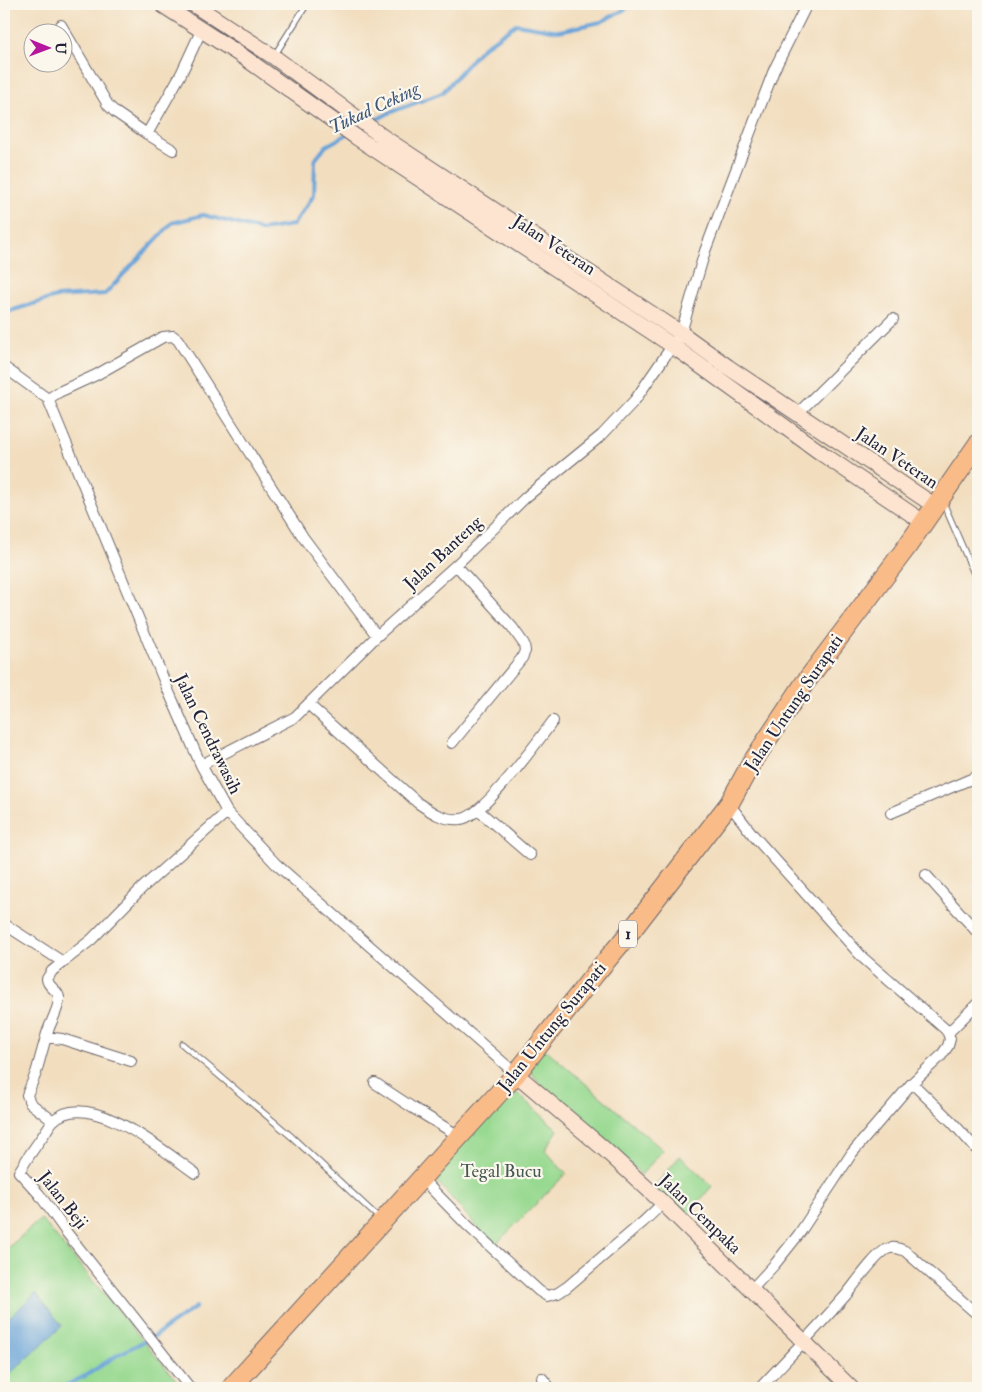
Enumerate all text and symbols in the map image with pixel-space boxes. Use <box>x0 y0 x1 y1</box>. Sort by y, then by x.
north arrow <box>22 22 72 72</box>
text: U <box>52 42 69 54</box>
water label: Tukad Ceking <box>325 76 424 139</box>
street label: Jalan Veteran <box>507 209 600 280</box>
street label: Jalan Veteran <box>850 421 943 494</box>
street label: Jalan Banteng <box>398 510 488 596</box>
street label: Jalan Untung Surapati <box>739 630 849 777</box>
street label: Jalan Cendrawasih <box>169 669 247 798</box>
road number: 1 <box>619 921 637 948</box>
street label: Jalan Untung Surapati <box>492 957 612 1097</box>
park label: Tegal Bucu <box>461 1160 541 1183</box>
street label: Jalan Beji <box>32 1165 93 1234</box>
street label: Jalan Cempaka <box>653 1168 747 1260</box>

